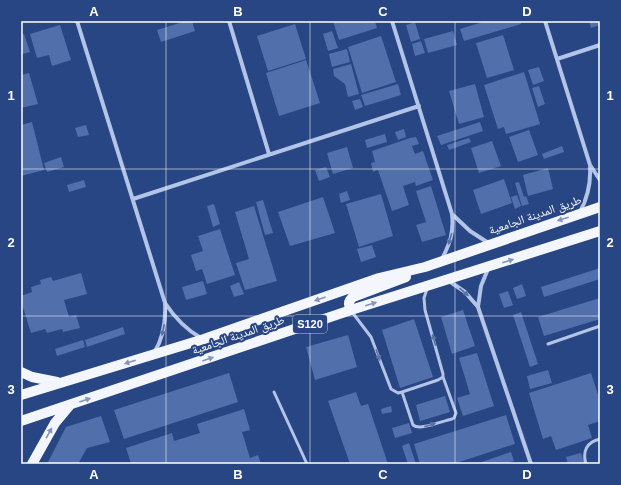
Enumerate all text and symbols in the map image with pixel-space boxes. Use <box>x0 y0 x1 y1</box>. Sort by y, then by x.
text: A <box>89 4 99 19</box>
text: B <box>233 4 243 19</box>
text: C <box>378 4 388 19</box>
text: D <box>522 4 532 19</box>
text: 1 <box>7 88 15 103</box>
text: 1 <box>606 88 614 103</box>
street label: طريق المدينة الجامعية <box>487 193 583 238</box>
one-way arrow <box>557 216 569 222</box>
one-way arrow <box>447 233 453 245</box>
text: 2 <box>7 235 15 250</box>
text: 2 <box>606 235 614 250</box>
one-way arrow <box>503 258 515 264</box>
one-way arrow <box>459 287 470 296</box>
one-way arrow <box>313 296 325 302</box>
one-way arrow <box>365 301 377 307</box>
street label: طريق المدينة الجامعية <box>190 313 286 358</box>
road number: S120 <box>293 315 327 333</box>
one-way arrow <box>160 324 166 336</box>
one-way arrow <box>430 334 436 346</box>
one-way arrow <box>376 350 382 362</box>
one-way arrow <box>202 355 214 361</box>
one-way arrow <box>124 359 136 365</box>
text: 3 <box>7 382 15 397</box>
text: 3 <box>606 382 614 397</box>
one-way arrow <box>79 397 91 403</box>
one-way arrow <box>424 422 436 428</box>
one-way arrow <box>45 427 52 439</box>
text: A <box>89 467 99 482</box>
text: B <box>233 467 243 482</box>
text: C <box>378 467 388 482</box>
text: D <box>522 467 532 482</box>

